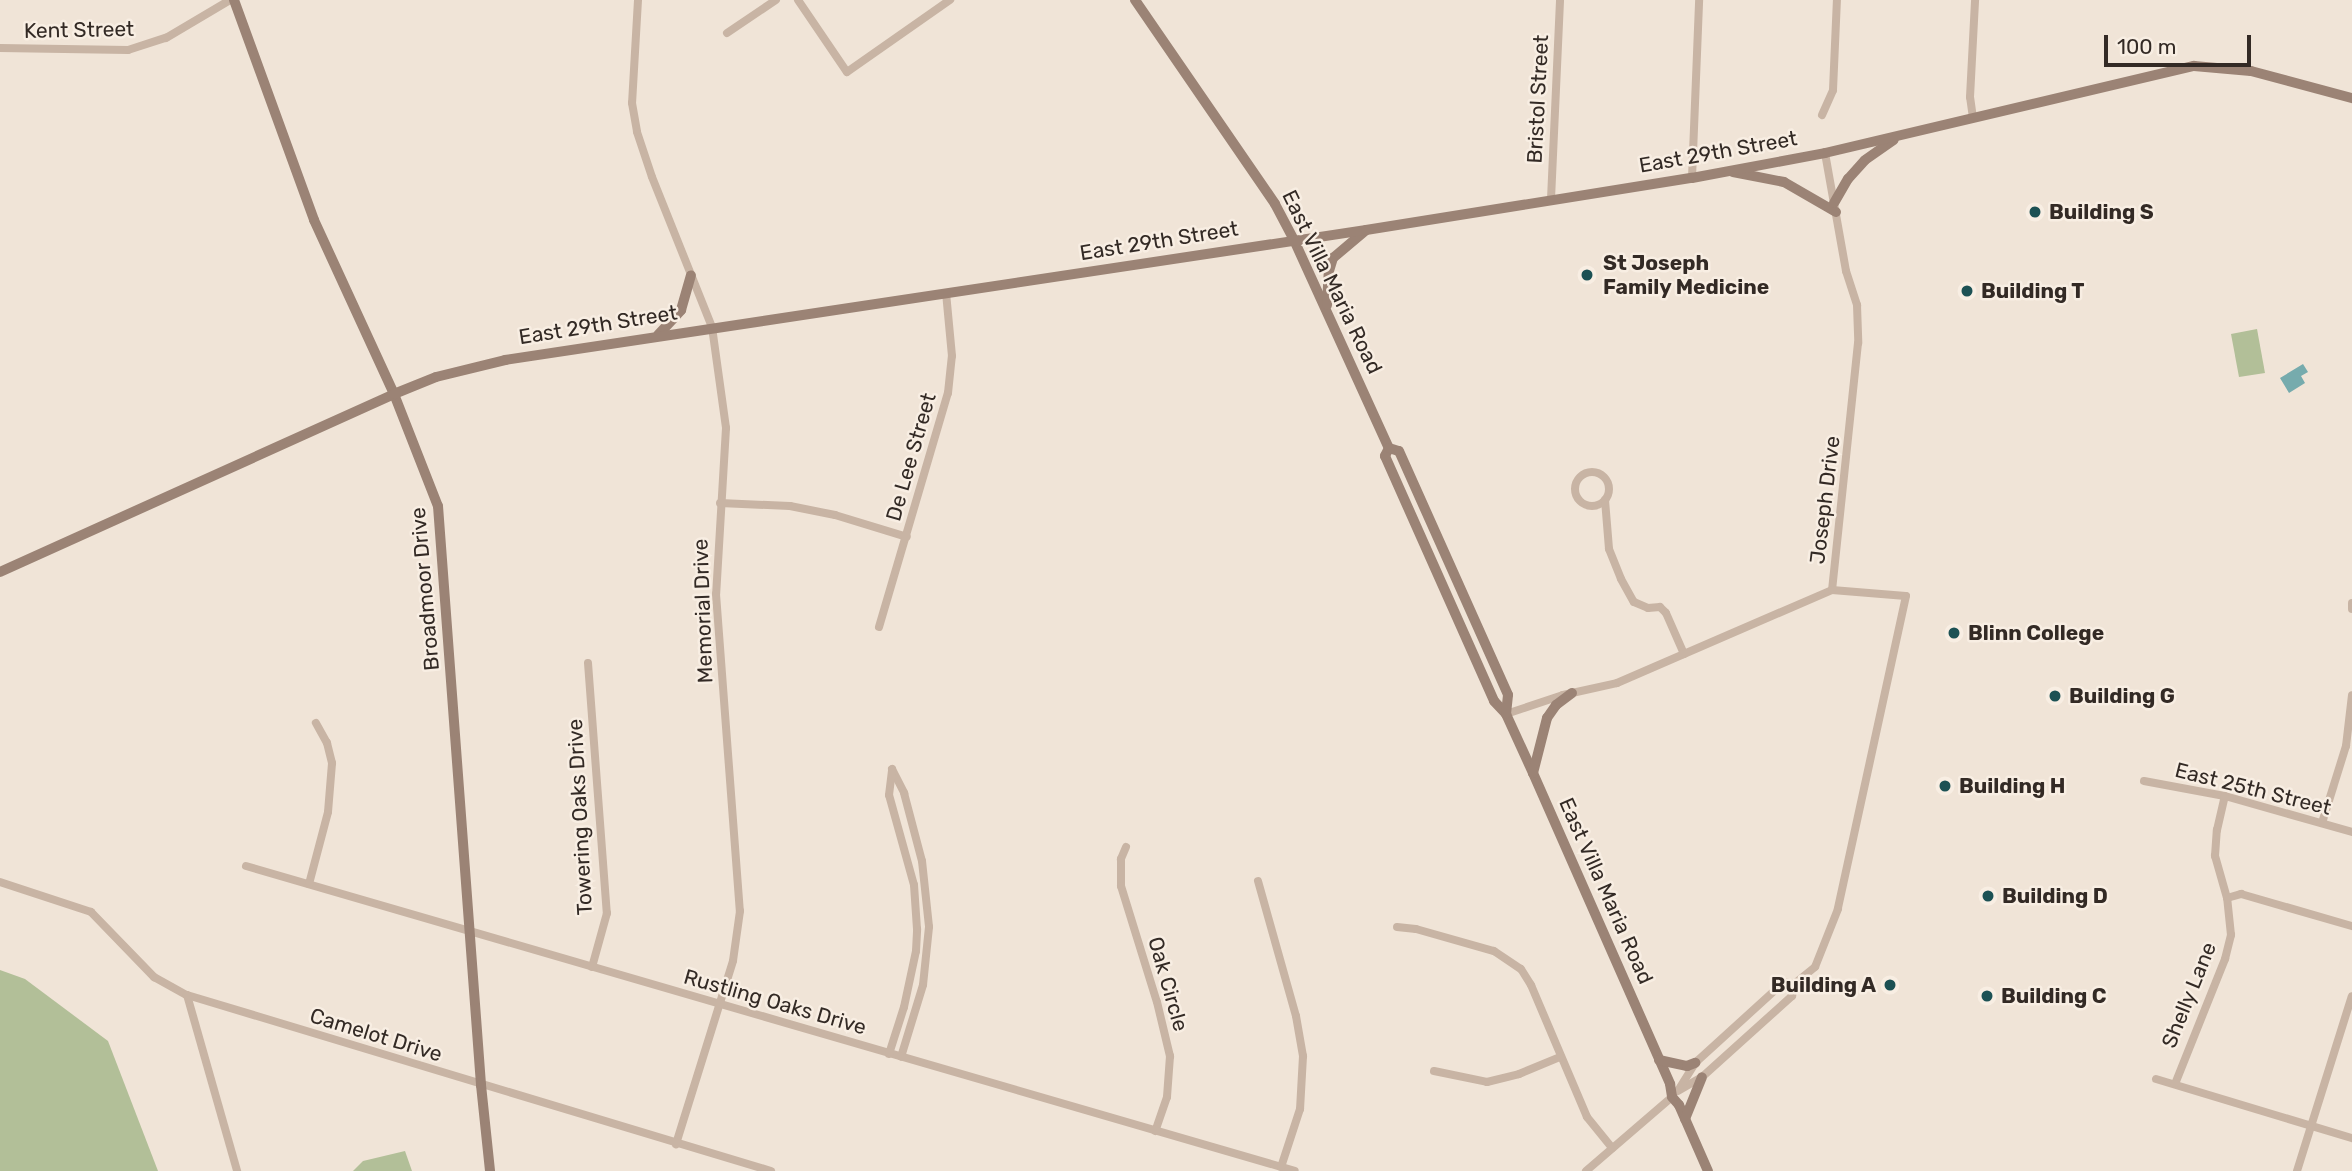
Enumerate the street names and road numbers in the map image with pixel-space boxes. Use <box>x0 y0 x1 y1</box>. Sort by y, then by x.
street label: Kent Street <box>24 16 134 44</box>
street label: Bristol Street <box>1522 34 1554 164</box>
street label: East 29th Street <box>1637 126 1799 178</box>
street label: East Villa Maria Road <box>1276 186 1388 378</box>
street label: East 29th Street <box>1078 216 1240 266</box>
street label: East 29th Street <box>517 300 679 350</box>
street label: De Lee Street <box>881 390 941 524</box>
street label: Joseph Drive <box>1805 435 1845 565</box>
street label: Broadmoor Drive <box>405 506 445 672</box>
street label: Memorial Drive <box>688 538 718 684</box>
street label: Towering Oaks Drive <box>562 718 598 916</box>
street label: East 25th Street <box>2172 757 2334 821</box>
street label: East Villa Maria Road <box>1553 794 1659 988</box>
street label: Oak Circle <box>1143 934 1193 1034</box>
street label: Shelly Lane <box>2156 938 2222 1052</box>
street label: Rustling Oaks Drive <box>681 964 869 1040</box>
street label: Camelot Drive <box>307 1003 445 1067</box>

